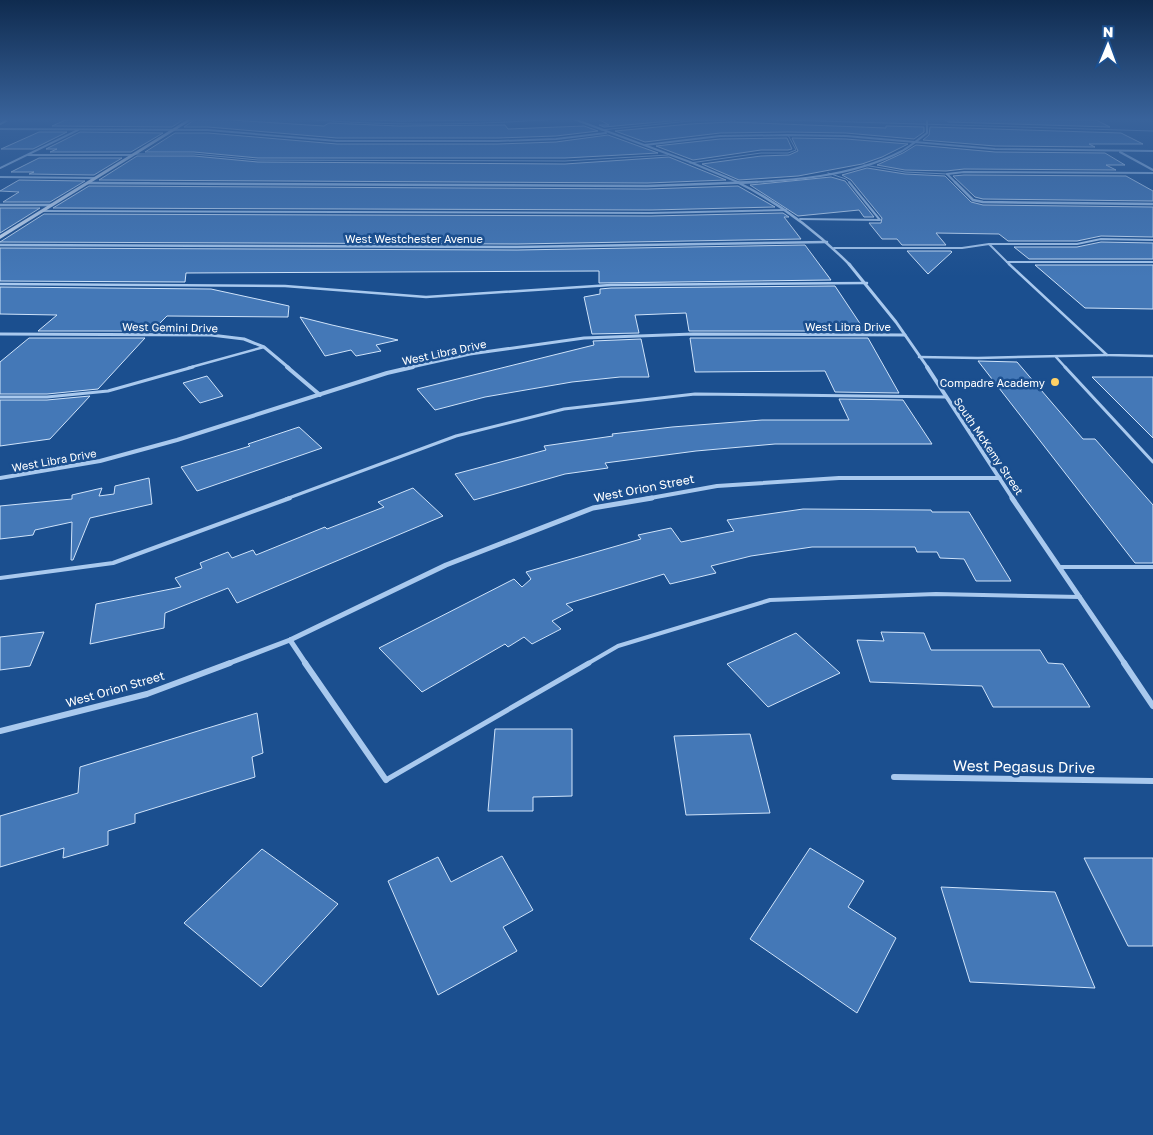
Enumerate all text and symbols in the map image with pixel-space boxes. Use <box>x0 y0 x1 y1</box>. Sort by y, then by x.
north arrow <box>1083 20 1133 70</box>
text: N <box>1103 23 1114 40</box>
street label: West Westchester Avenue <box>345 232 483 245</box>
street label: West Gemini Drive <box>122 320 218 334</box>
street label: West Libra Drive <box>805 320 891 333</box>
street label: West Libra Drive <box>401 337 487 367</box>
place label: Compadre Academy <box>940 376 1045 389</box>
marker: Compadre Academy <box>1049 376 1061 388</box>
street label: South McKemy Street <box>952 395 1026 497</box>
street label: West Libra Drive <box>11 446 97 474</box>
street label: West Orion Street <box>592 471 696 505</box>
street label: West Orion Street <box>64 668 166 710</box>
street label: West Pegasus Drive <box>953 756 1096 776</box>

